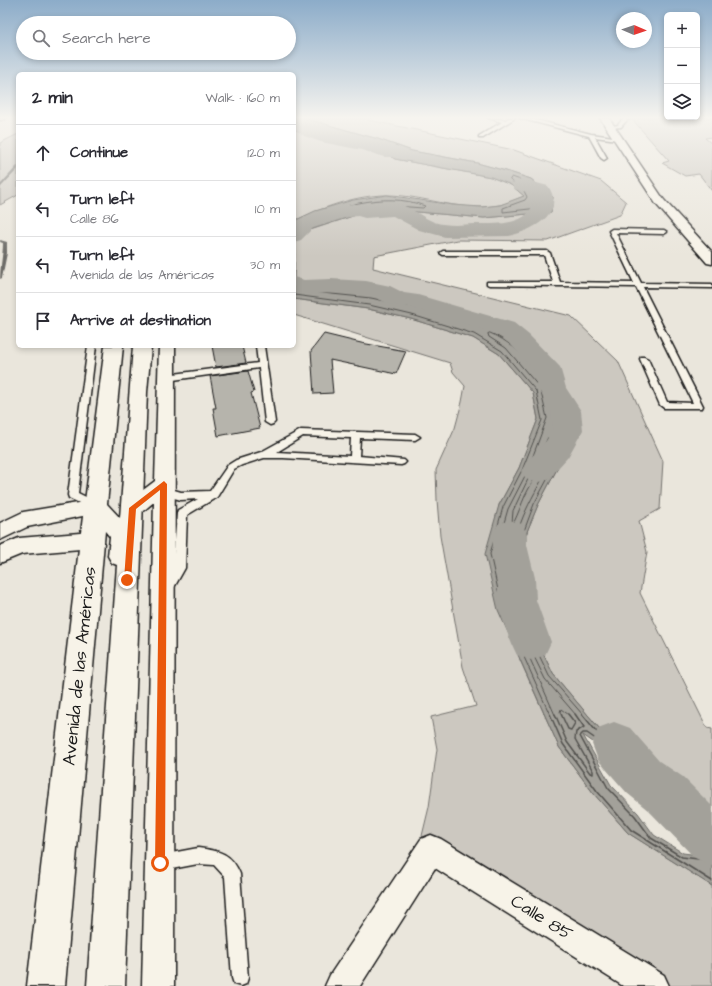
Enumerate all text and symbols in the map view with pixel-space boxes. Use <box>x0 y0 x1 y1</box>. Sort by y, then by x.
north arrow <box>616 12 652 48</box>
map controls <box>664 12 700 120</box>
button: + <box>664 12 700 48</box>
search box <box>16 16 296 60</box>
icon: search <box>30 27 52 49</box>
text: Search here <box>62 28 151 49</box>
button: − <box>664 48 700 84</box>
button: layers <box>664 84 700 120</box>
text: 2 min <box>32 86 73 110</box>
text: Walk · 160 m <box>206 89 280 107</box>
icon: ahead <box>32 142 54 164</box>
text: Continue <box>70 142 128 163</box>
text: 120 m <box>247 144 280 162</box>
text: Turn left <box>70 189 134 210</box>
icon: left <box>32 198 54 220</box>
text: 10 m <box>255 200 280 218</box>
text: Calle 86 <box>70 210 119 228</box>
text: Turn left <box>70 245 134 266</box>
icon: left <box>32 254 54 276</box>
text: 30 m <box>250 256 280 274</box>
text: Avenida de las Américas <box>70 266 214 284</box>
icon: arrive <box>32 310 54 332</box>
text: Arrive at destination <box>70 310 211 331</box>
street label: Avenida de las Américas <box>57 565 102 767</box>
route end <box>118 571 136 589</box>
route start <box>151 854 169 872</box>
street label: Calle 85 <box>506 889 578 946</box>

